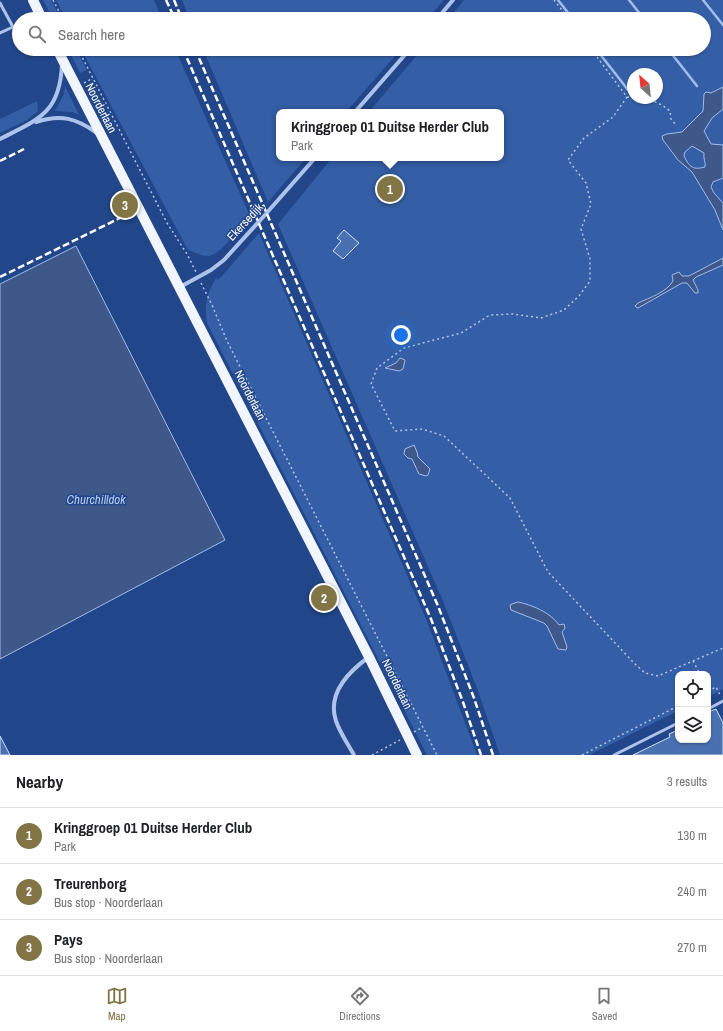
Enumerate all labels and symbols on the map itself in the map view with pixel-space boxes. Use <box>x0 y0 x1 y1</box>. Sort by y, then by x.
north arrow <box>627 68 663 104</box>
street label: Noorderlaan <box>82 80 120 136</box>
pin: 1 <box>377 174 403 204</box>
pin: 3 <box>112 190 138 220</box>
street label: Ekersedijk <box>223 200 267 244</box>
your location <box>391 325 411 345</box>
street label: Noorderlaan <box>231 367 269 423</box>
water label: Churchilldok <box>66 491 126 508</box>
pin: 2 <box>311 583 337 613</box>
street label: Noorderlaan <box>378 656 416 712</box>

